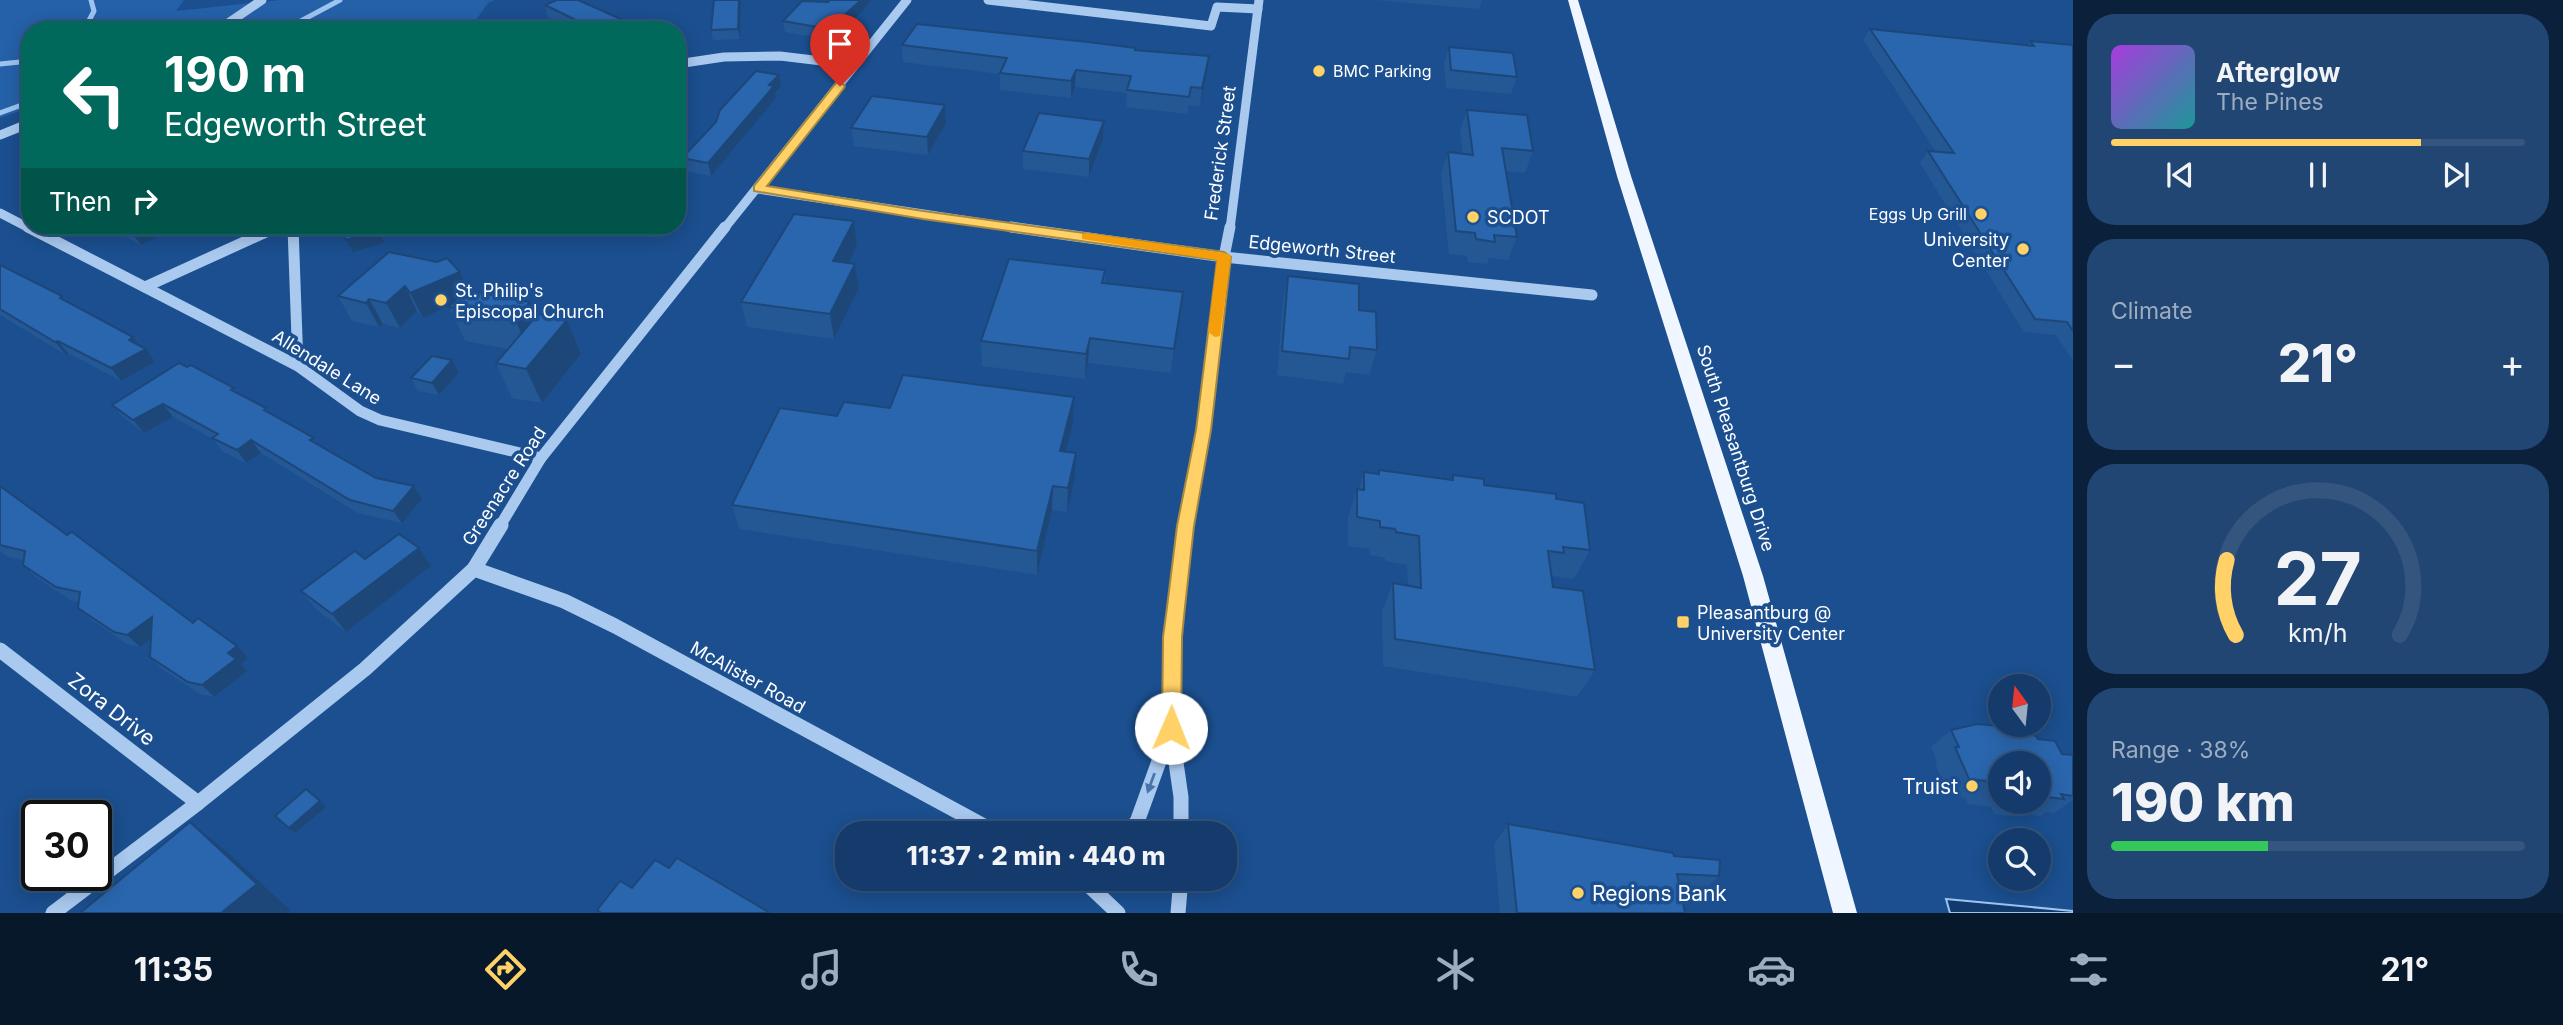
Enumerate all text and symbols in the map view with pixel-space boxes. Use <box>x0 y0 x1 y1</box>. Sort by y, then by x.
pin <box>810 14 870 86</box>
icon: arrive <box>821 25 859 63</box>
text: 190 m <box>164 45 306 104</box>
icon: left <box>49 49 140 140</box>
text: Afterglow <box>2216 57 2340 88</box>
place label: BMC Parking <box>1333 61 1432 81</box>
marker: BMC Parking <box>1311 63 1327 79</box>
street label: Frederick Street <box>1200 84 1240 222</box>
text: The Pines <box>2216 88 2324 116</box>
text: Edgeworth Street <box>164 105 427 144</box>
icon: previous <box>2161 156 2199 194</box>
icon: pause <box>2299 156 2337 194</box>
icon: next <box>2437 156 2475 194</box>
icon: right <box>126 182 164 220</box>
text: Then <box>49 186 112 217</box>
place label: Eggs Up Grill <box>1869 204 1967 224</box>
marker: Eggs Up Grill <box>1973 206 1989 222</box>
place label: SCDOT <box>1487 207 1550 228</box>
marker: SCDOT <box>1465 209 1481 225</box>
place label: University Center <box>1923 229 2009 271</box>
street label: Edgeworth Street <box>1247 231 1397 267</box>
marker: University Center <box>2015 241 2031 257</box>
place label: St. Philip's Episcopal Church <box>455 280 604 322</box>
marker: St. Philip's Episcopal Church <box>433 292 449 308</box>
text: Climate <box>2111 297 2193 325</box>
street label: Allendale Lane <box>269 325 385 409</box>
text: 21° <box>2278 332 2358 395</box>
text: − <box>2111 340 2136 386</box>
text: + <box>2500 340 2525 386</box>
street label: South Pleasantburg Drive <box>1693 342 1779 554</box>
street label: Greenacre Road <box>458 423 550 549</box>
text: 27 <box>2274 534 2362 623</box>
place label: Pleasantburg @ University Center <box>1697 602 1845 644</box>
marker: Pleasantburg @ University Center <box>1675 614 1691 630</box>
text: km/h <box>2288 618 2348 648</box>
street label: McAlister Road <box>687 637 809 717</box>
street label: Zora Drive <box>64 667 160 751</box>
north arrow <box>1988 674 2051 737</box>
map controls <box>1988 674 2051 891</box>
position arrow <box>1134 691 1208 765</box>
text: Range · 38% <box>2111 736 2250 764</box>
button: sound <box>1988 751 2051 814</box>
text: 190 km <box>2111 771 2295 834</box>
one-way arrow <box>1146 772 1157 793</box>
place label: Truist <box>1902 774 1958 799</box>
marker: Truist <box>1964 778 1980 794</box>
speed limit sign: 30 <box>21 800 112 891</box>
button: search <box>1988 828 2051 891</box>
text: 11:37 · 2 min · 440 m <box>906 840 1166 871</box>
place label: Regions Bank <box>1592 881 1727 906</box>
marker: Regions Bank <box>1570 885 1586 901</box>
icon: directions <box>481 945 530 994</box>
icon: music <box>797 945 846 994</box>
icon: phone <box>1114 945 1163 994</box>
icon: climate <box>1431 945 1480 994</box>
icon: car <box>1747 945 1796 994</box>
icon: filters <box>2064 945 2113 994</box>
text: 11:35 <box>134 950 213 989</box>
text: 21° <box>2380 950 2429 989</box>

